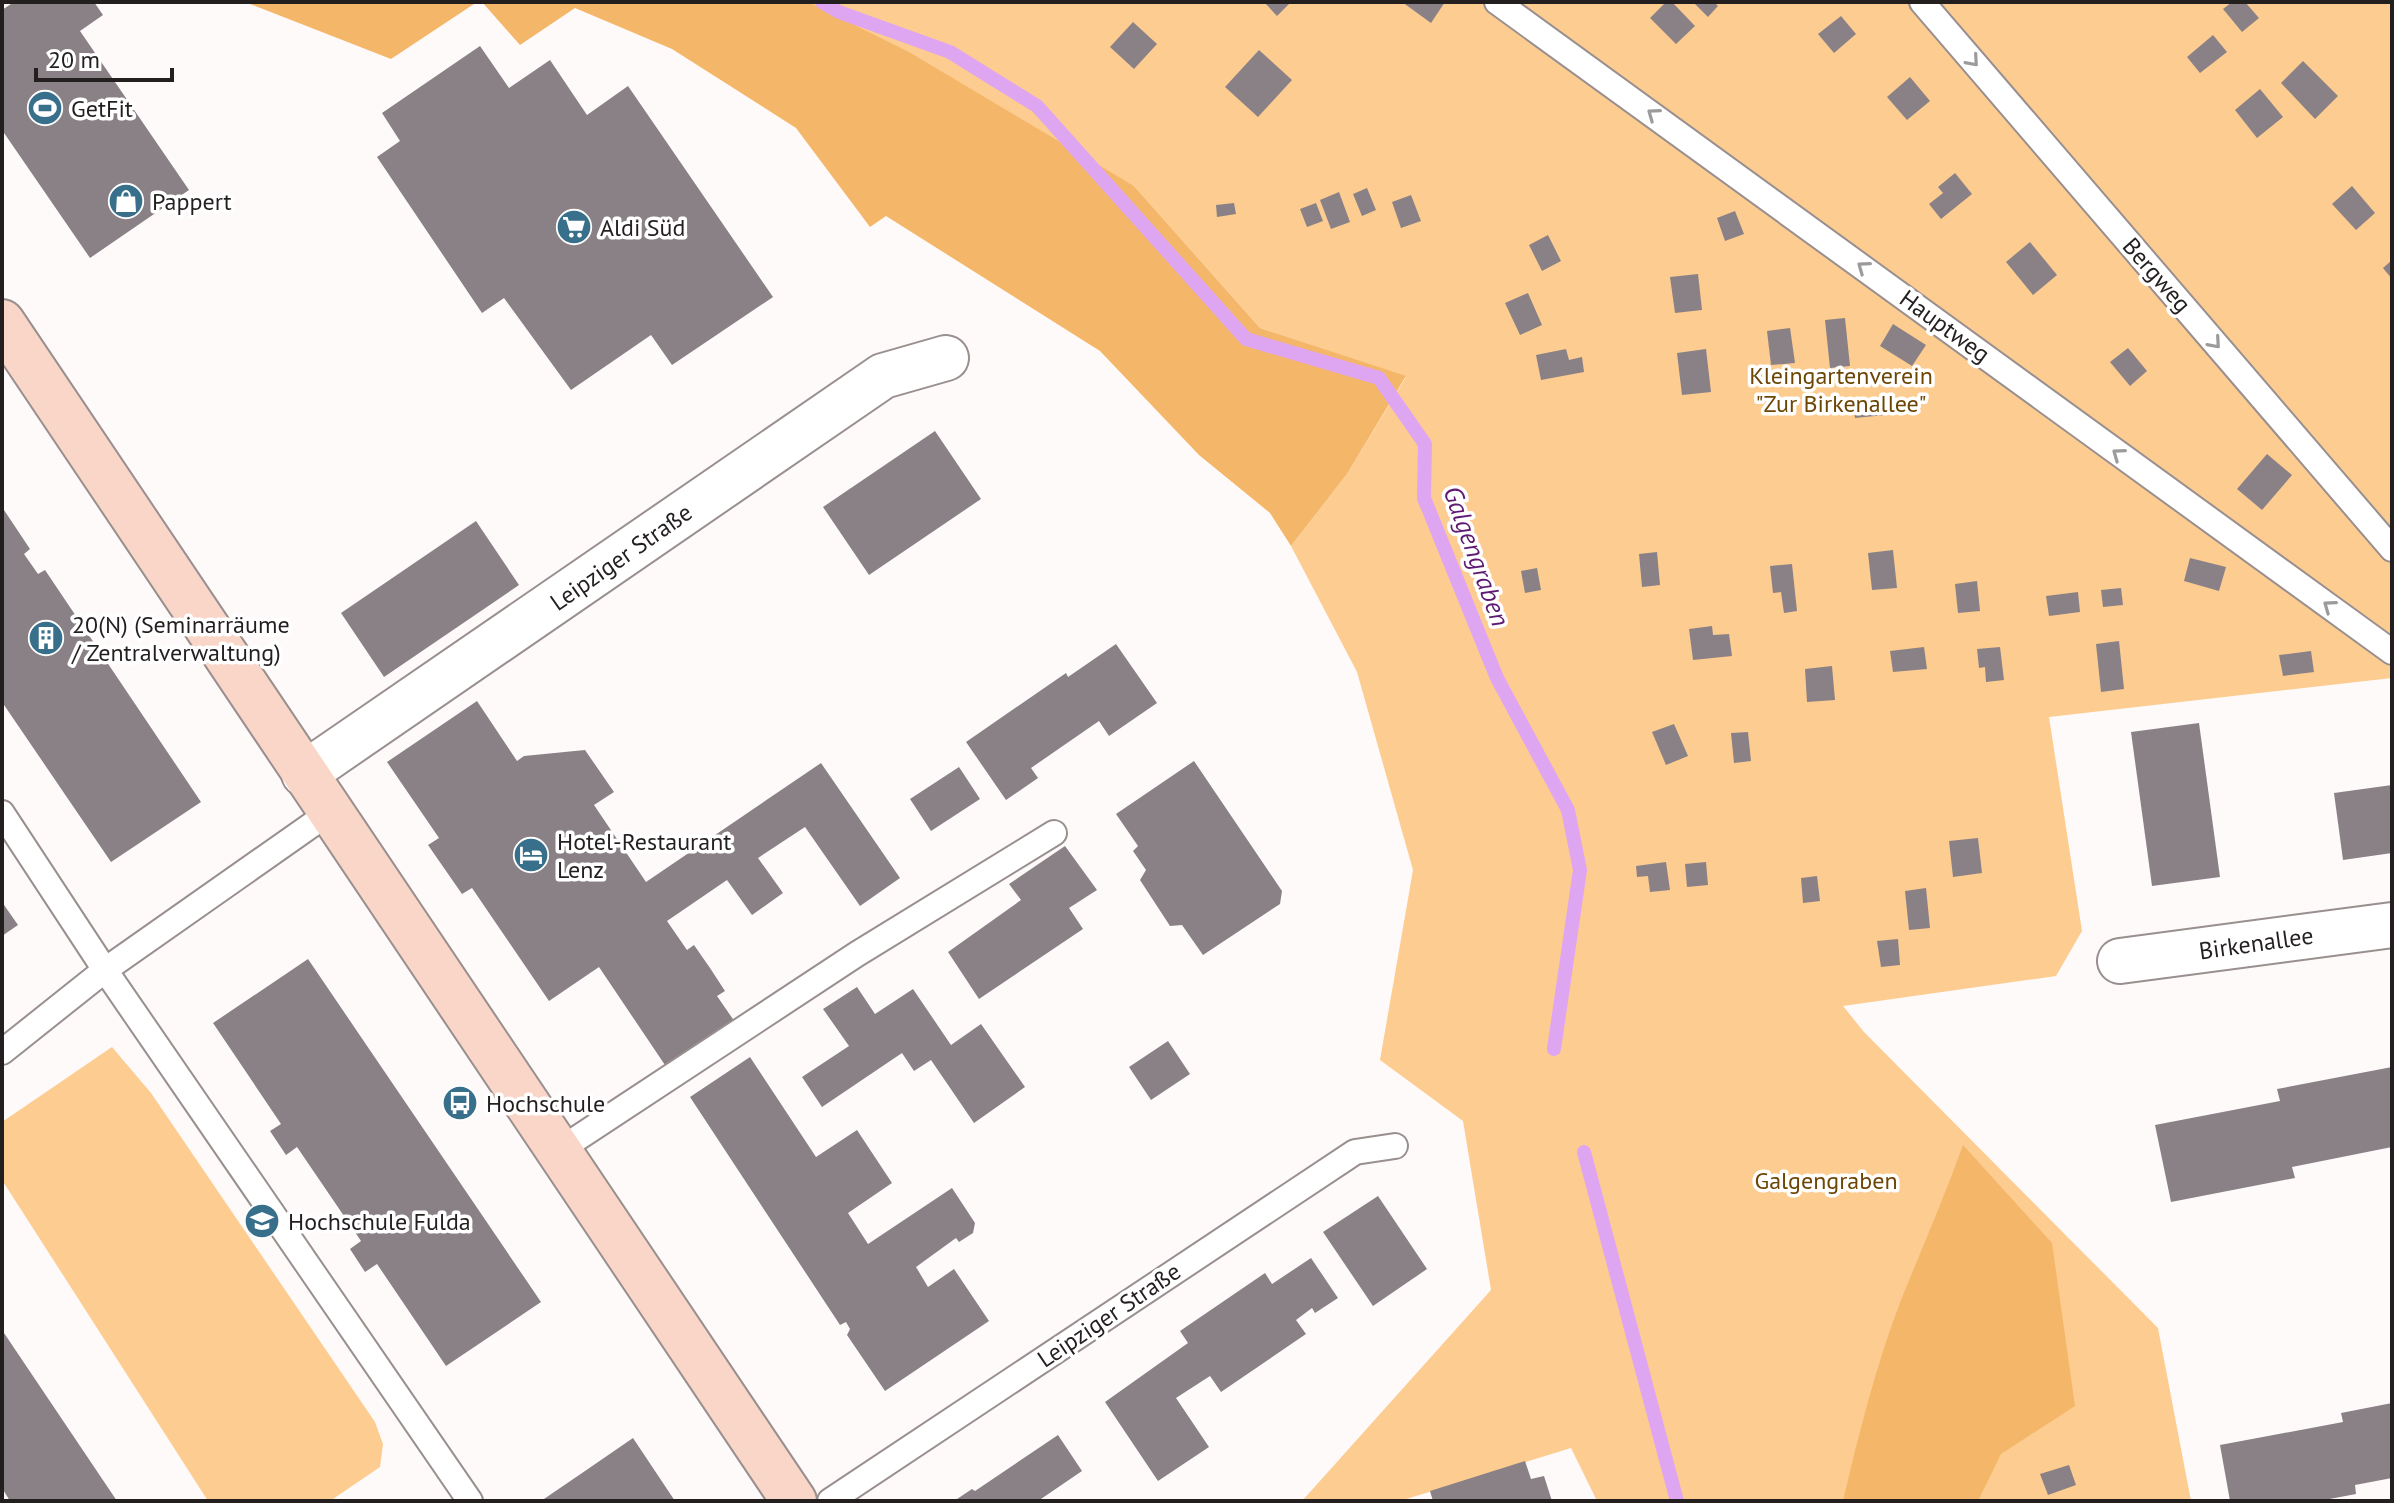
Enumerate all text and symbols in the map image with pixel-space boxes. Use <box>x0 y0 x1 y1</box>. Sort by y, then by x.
scale bar <box>36 32 172 82</box>
text: 20 m <box>48 44 100 75</box>
one-way arrow <box>1963 52 1978 67</box>
sports icon: GetFit <box>26 89 64 127</box>
place label: GetFit <box>71 93 133 124</box>
one-way arrow <box>1648 109 1662 123</box>
shop icon: Pappert <box>107 182 145 220</box>
place label: Pappert <box>152 186 232 217</box>
supermarket icon: Aldi Süd <box>555 208 593 246</box>
place label: Aldi Süd <box>600 212 685 243</box>
street label: Bergweg <box>2116 231 2198 319</box>
one-way arrow <box>1858 262 1872 277</box>
street label: Hauptweg <box>1894 283 1996 369</box>
one-way arrow <box>2205 334 2220 349</box>
park label: Kleingartenverein "Zur Birkenallee" <box>1749 360 1933 419</box>
one-way arrow <box>2113 449 2127 464</box>
water label: Galgengraben <box>1436 481 1518 631</box>
street label: Leipziger Straße <box>544 497 698 617</box>
one-way arrow <box>2323 601 2337 616</box>
place label: 20(N) (Seminarräume / Zentralverwaltung) <box>71 609 290 668</box>
building icon: 20(N) (Seminarräume / Zentralverwaltung) <box>27 619 65 657</box>
place label: Hotel-Restaurant Lenz <box>557 826 731 885</box>
hotel icon: Hotel-Restaurant Lenz <box>512 836 550 874</box>
street label: Birkenallee <box>2197 920 2315 966</box>
bus stop icon: Hochschule <box>441 1084 479 1122</box>
place label: Hochschule <box>486 1088 605 1119</box>
park label: Galgengraben <box>1754 1165 1898 1196</box>
school or university icon: Hochschule Fulda <box>243 1202 281 1240</box>
place label: Hochschule Fulda <box>288 1206 471 1237</box>
street label: Leipziger Straße <box>1031 1256 1187 1374</box>

